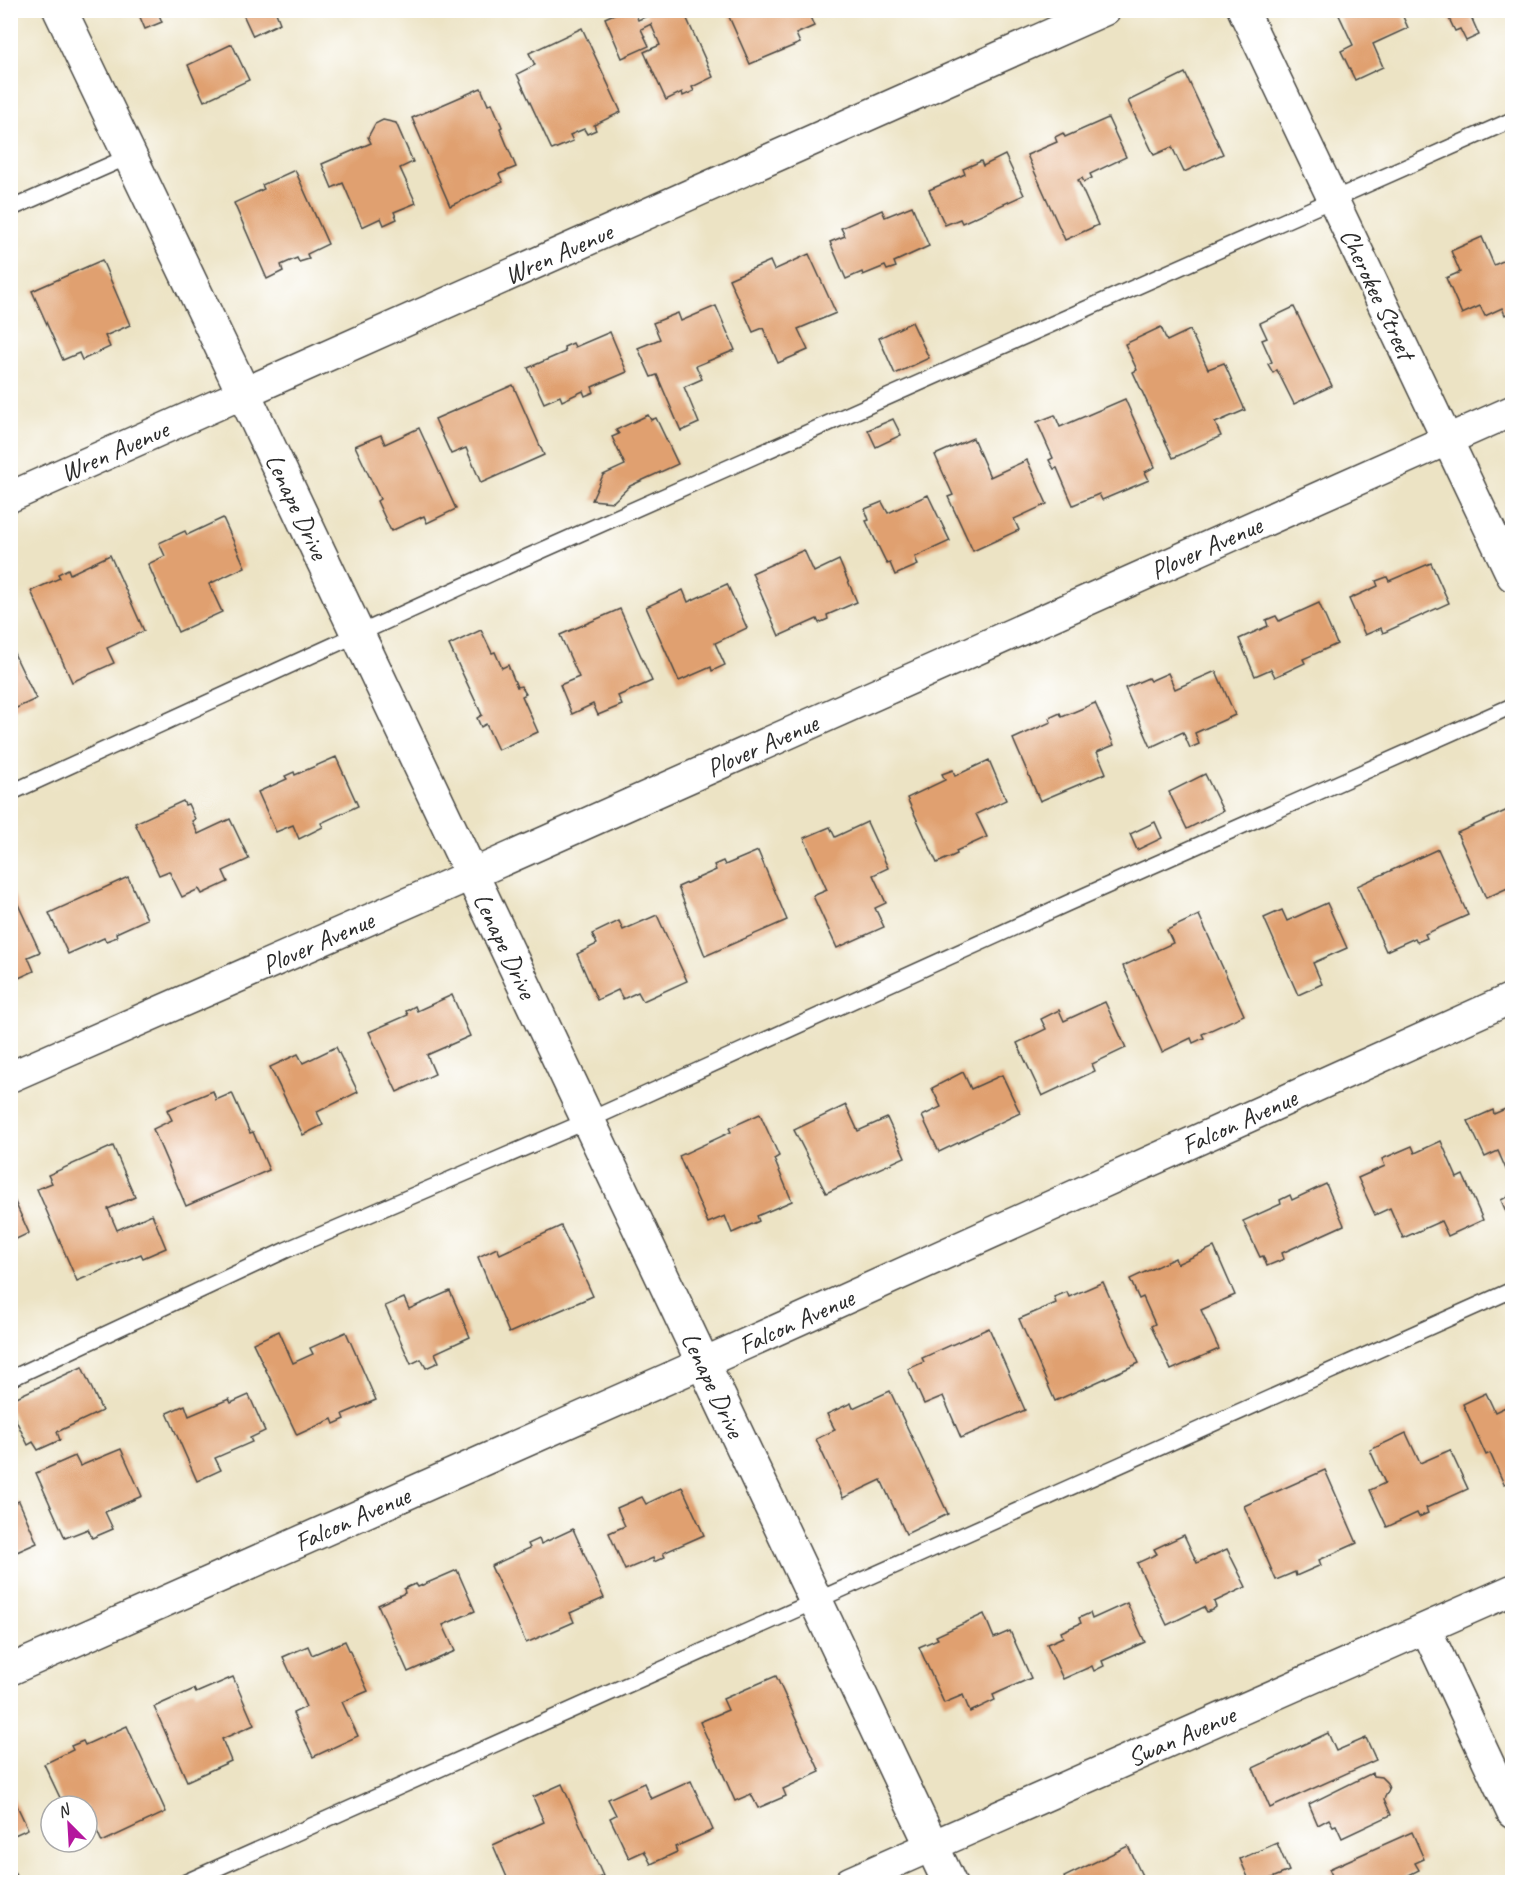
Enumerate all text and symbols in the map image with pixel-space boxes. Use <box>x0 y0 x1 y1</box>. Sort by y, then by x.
street label: Wren Avenue <box>499 214 620 292</box>
street label: Cherokee Street <box>1333 223 1424 367</box>
street label: Wren Avenue <box>55 411 175 489</box>
street label: Lenape Drive <box>258 448 337 566</box>
street label: Plover Avenue <box>1145 508 1268 587</box>
street label: Plover Avenue <box>701 705 824 784</box>
street label: Lenape Drive <box>466 887 545 1005</box>
street label: Plover Avenue <box>257 903 380 981</box>
street label: Falcon Avenue <box>1176 1080 1303 1162</box>
street label: Falcon Avenue <box>733 1280 860 1361</box>
street label: Lenape Drive <box>674 1327 753 1444</box>
street label: Falcon Avenue <box>289 1478 416 1558</box>
street label: Swan Avenue <box>1122 1697 1243 1774</box>
north arrow <box>39 1794 99 1854</box>
text: N <box>55 1799 75 1822</box>

